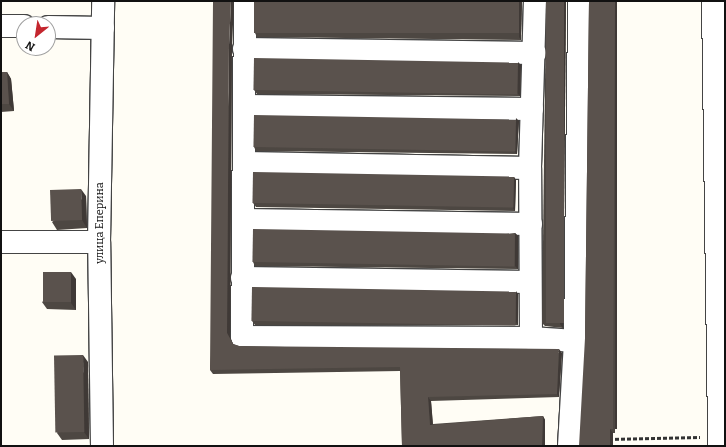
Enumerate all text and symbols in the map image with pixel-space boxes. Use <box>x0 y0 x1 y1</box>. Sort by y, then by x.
north arrow <box>16 16 56 56</box>
text: N <box>23 38 37 54</box>
street label: улица Еперина <box>93 182 107 264</box>

